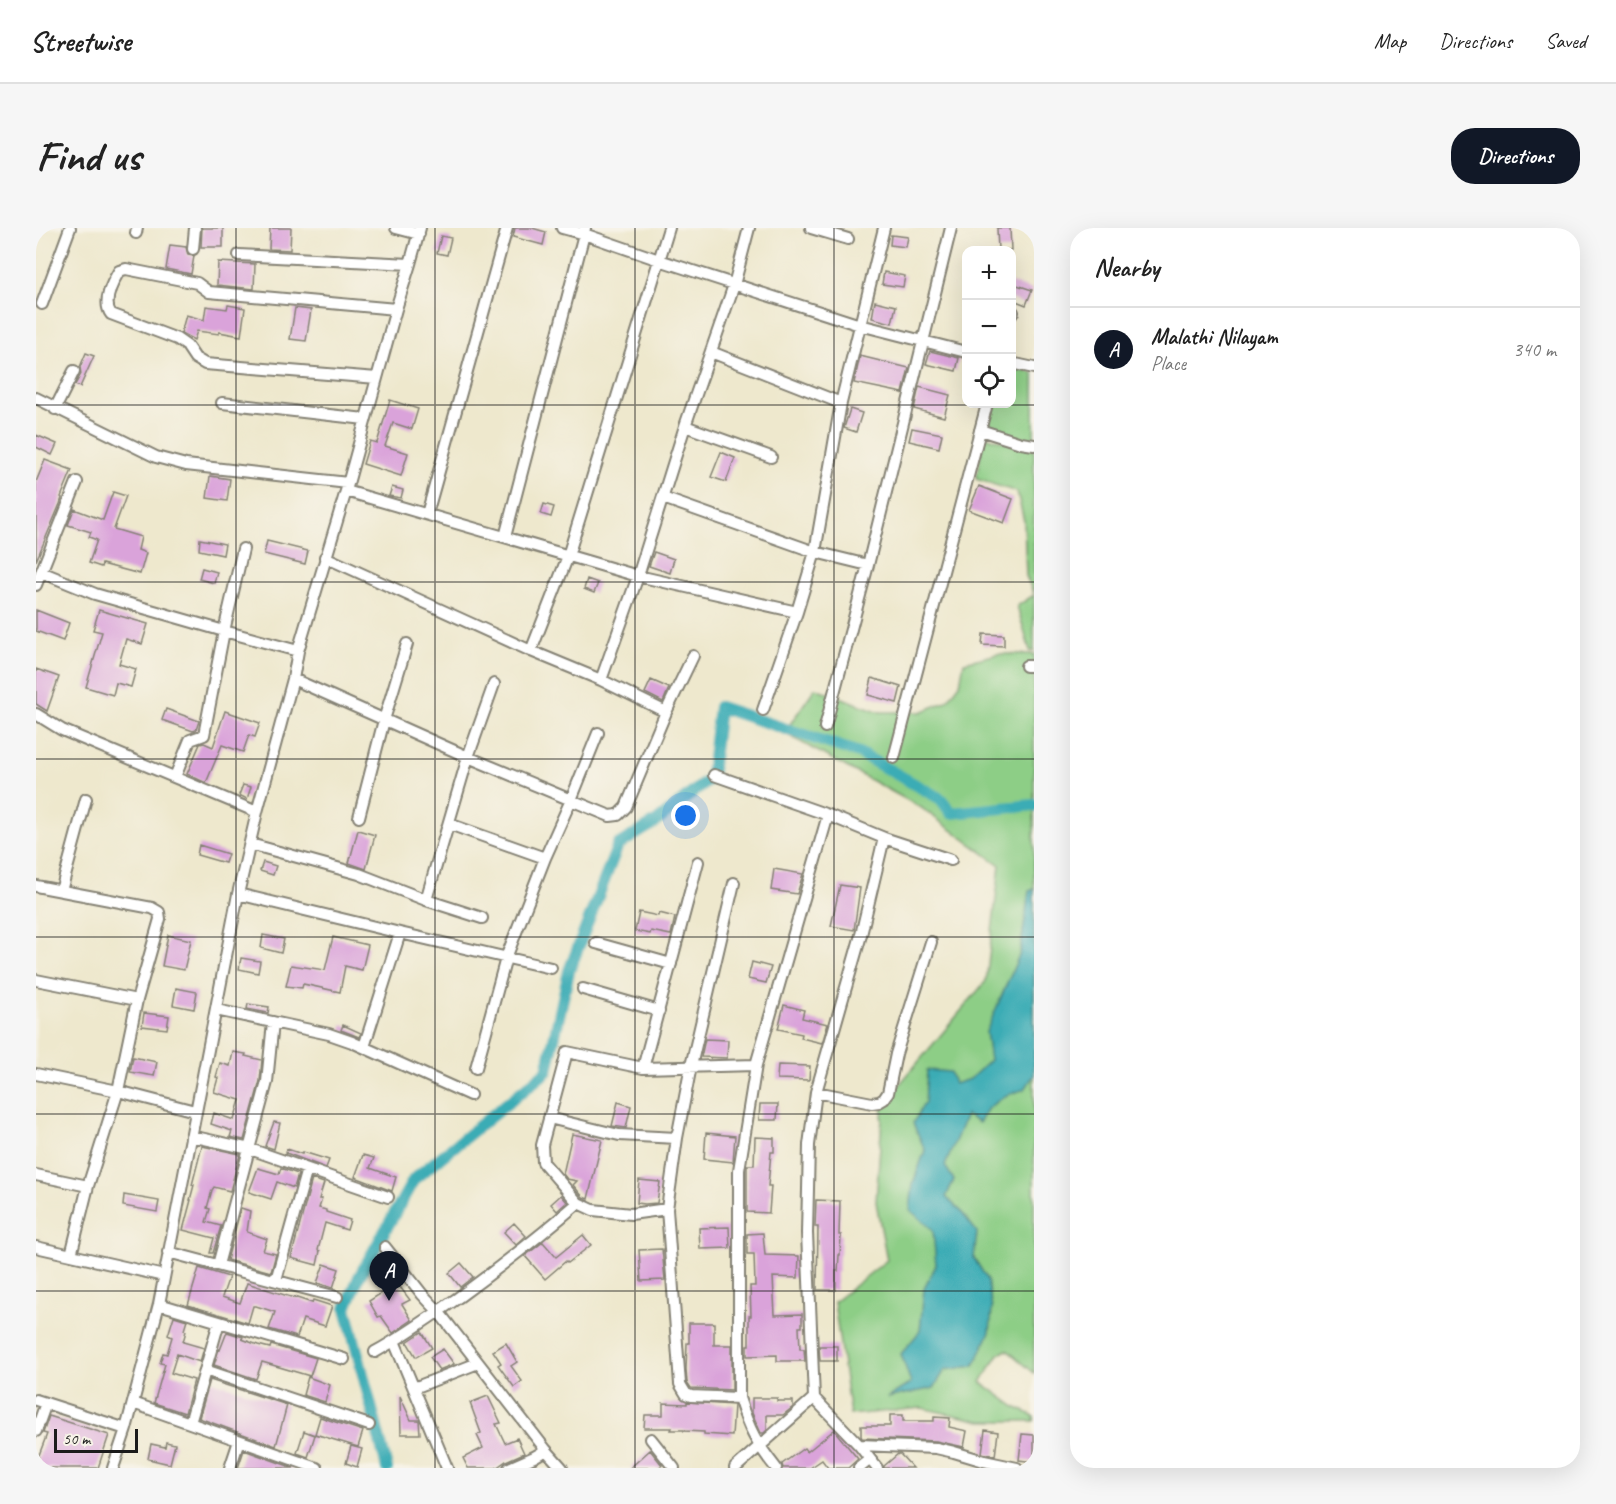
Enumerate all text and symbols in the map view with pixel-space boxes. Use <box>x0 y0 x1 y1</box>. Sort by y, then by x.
text: Streetwise <box>30 24 131 59</box>
text: Map <box>1374 28 1406 54</box>
text: Directions <box>1439 28 1512 54</box>
text: Saved <box>1545 28 1586 54</box>
button: Directions <box>1451 128 1580 184</box>
text: Find us <box>36 130 141 183</box>
map controls <box>962 246 1016 408</box>
button: + <box>962 246 1016 300</box>
text: Nearby <box>1094 251 1159 284</box>
button: − <box>962 300 1016 354</box>
text: Malathi Nilayam <box>1151 323 1277 351</box>
text: A <box>1108 337 1119 362</box>
text: 340 m <box>1513 337 1556 362</box>
text: Place <box>1151 351 1186 376</box>
button: locate <box>962 354 1016 408</box>
your location <box>671 801 700 830</box>
pin: A <box>370 1252 408 1301</box>
scale bar <box>54 1426 138 1454</box>
text: 50 m <box>63 1429 90 1449</box>

